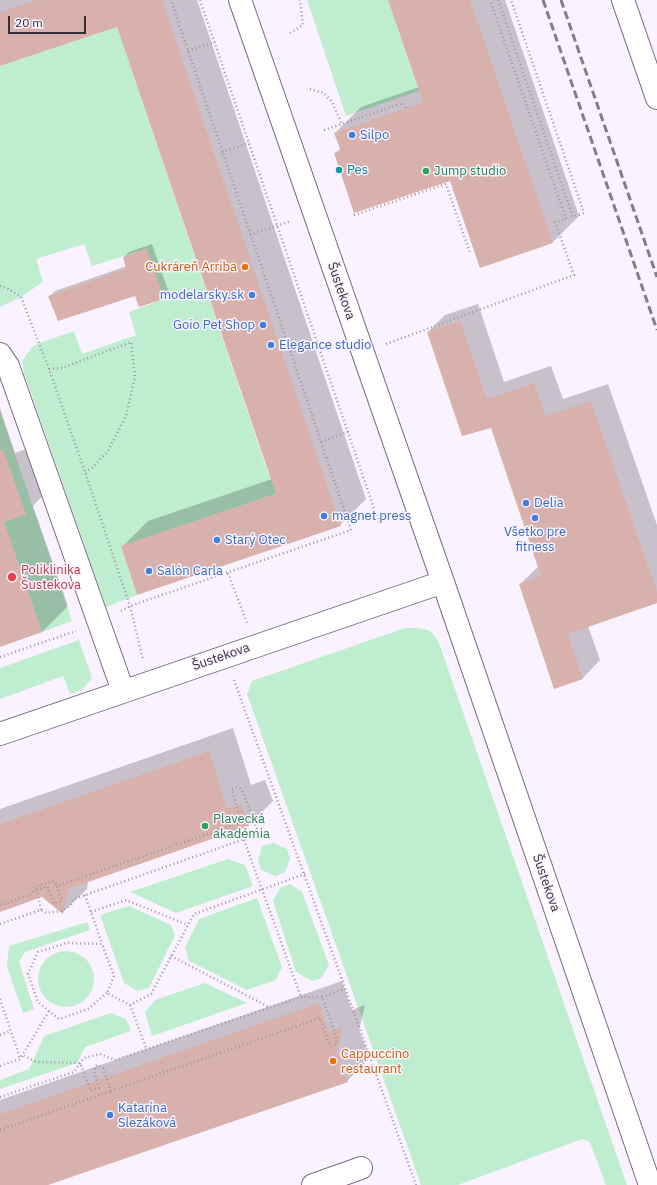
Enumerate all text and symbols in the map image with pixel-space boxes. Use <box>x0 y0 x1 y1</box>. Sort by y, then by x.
scale bar <box>10 8 88 34</box>
text: 20 m <box>15 15 43 30</box>
place label: Silpo <box>360 127 389 143</box>
marker: Silpo <box>347 130 357 140</box>
place label: Pes <box>347 162 368 178</box>
place label: Jump studio <box>434 163 506 179</box>
marker: Pes <box>334 165 344 175</box>
marker: Jump studio <box>421 166 431 176</box>
place label: Cukráreň Arriba <box>145 259 237 275</box>
street label: Šustekova <box>324 260 358 322</box>
marker: Cukráreň Arriba <box>240 262 250 272</box>
place label: modelarsky.sk <box>160 287 244 303</box>
marker: modelarsky.sk <box>247 290 257 300</box>
place label: Goio Pet Shop <box>173 317 255 333</box>
marker: Goio Pet Shop <box>258 320 268 330</box>
place label: Elegance studio <box>279 337 371 353</box>
marker: Elegance studio <box>266 340 276 350</box>
place label: Delia <box>534 495 564 511</box>
marker: Delia <box>521 498 531 508</box>
place label: magnet press <box>332 508 411 524</box>
marker: magnet press <box>319 511 329 521</box>
marker: Všetko pre fitness <box>530 513 540 523</box>
place label: Všetko pre fitness <box>504 524 566 555</box>
place label: Starý Otec <box>225 532 286 548</box>
marker: Starý Otec <box>212 535 222 545</box>
place label: Poliklinika Šustekova <box>21 562 81 593</box>
place label: Salón Carla <box>157 563 223 579</box>
marker: Salón Carla <box>144 566 154 576</box>
marker: Poliklinika Šustekova <box>6 571 18 583</box>
street label: Šustekova <box>190 640 252 674</box>
place label: Plavecká akadémia <box>213 811 270 842</box>
marker: Plavecká akadémia <box>200 821 210 831</box>
street label: Šustekova <box>529 852 563 914</box>
place label: Cappuccino restaurant <box>341 1046 409 1077</box>
marker: Cappuccino restaurant <box>328 1056 338 1066</box>
place label: Katarína Slezáková <box>118 1100 176 1131</box>
marker: Katarína Slezáková <box>105 1110 115 1120</box>

